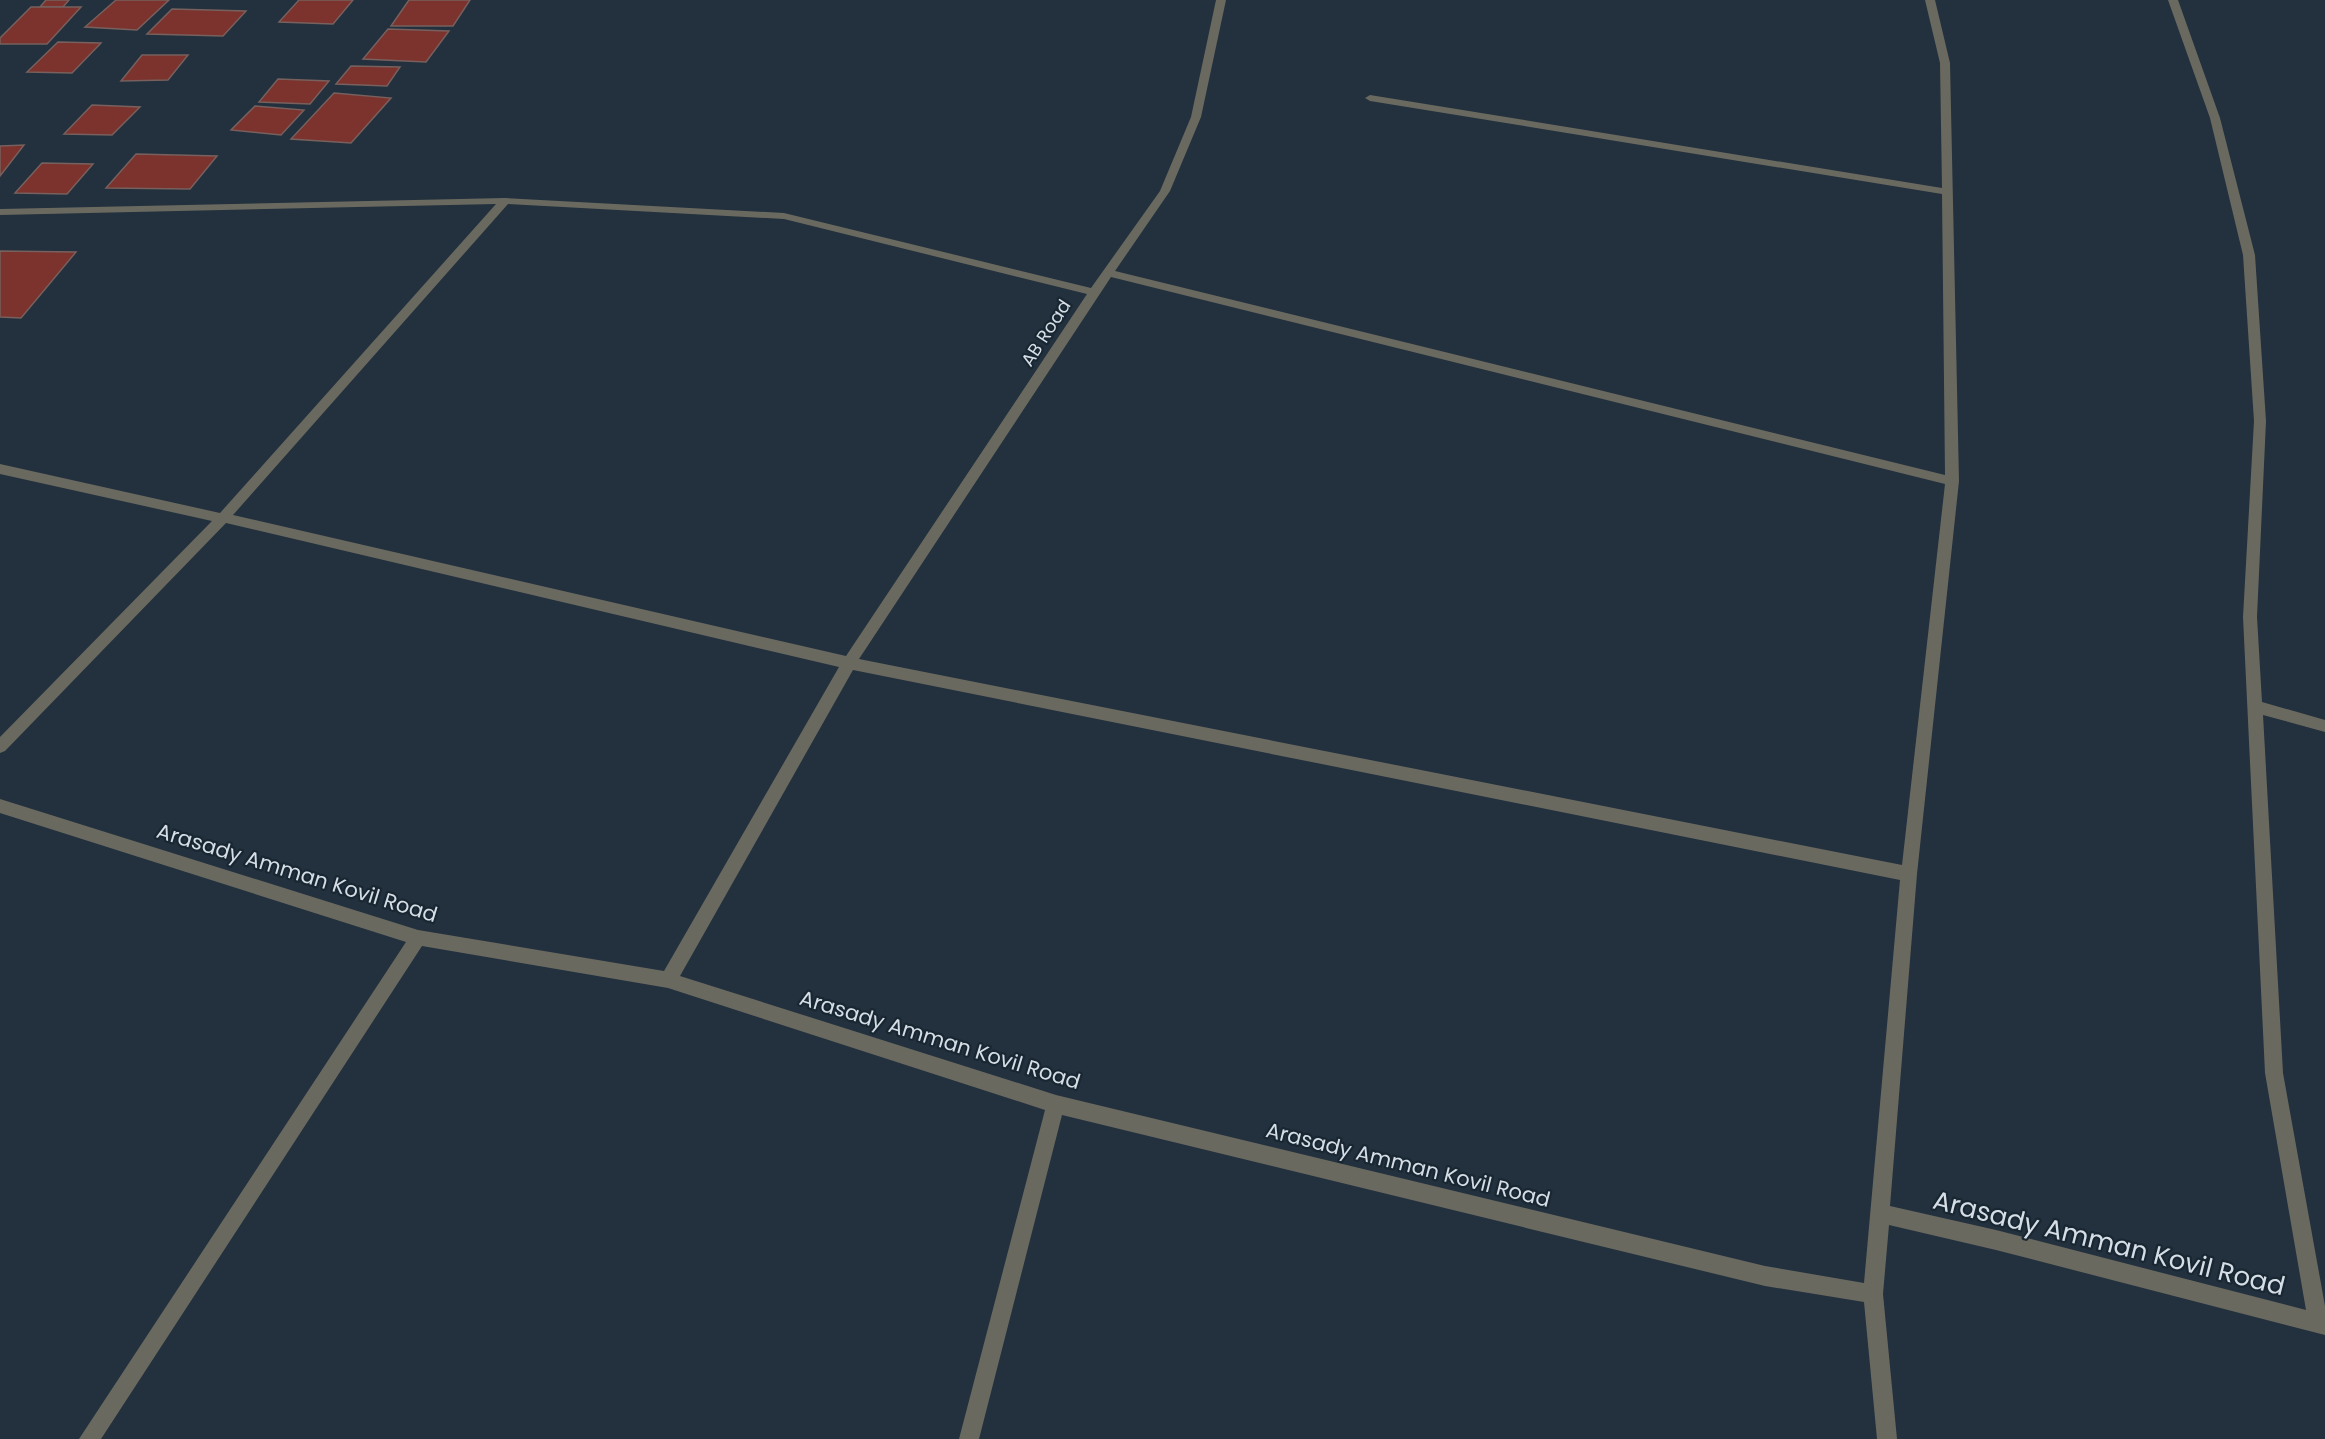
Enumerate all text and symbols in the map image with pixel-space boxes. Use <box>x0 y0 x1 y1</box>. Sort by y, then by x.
street label: AB Road <box>1015 295 1076 371</box>
street label: Arasady Amman Kovil Road <box>153 816 441 929</box>
street label: Arasady Amman Kovil Road <box>796 983 1084 1096</box>
street label: Arasady Amman Kovil Road <box>1263 1115 1553 1214</box>
street label: Arasady Amman Kovil Road <box>1929 1182 2289 1304</box>

